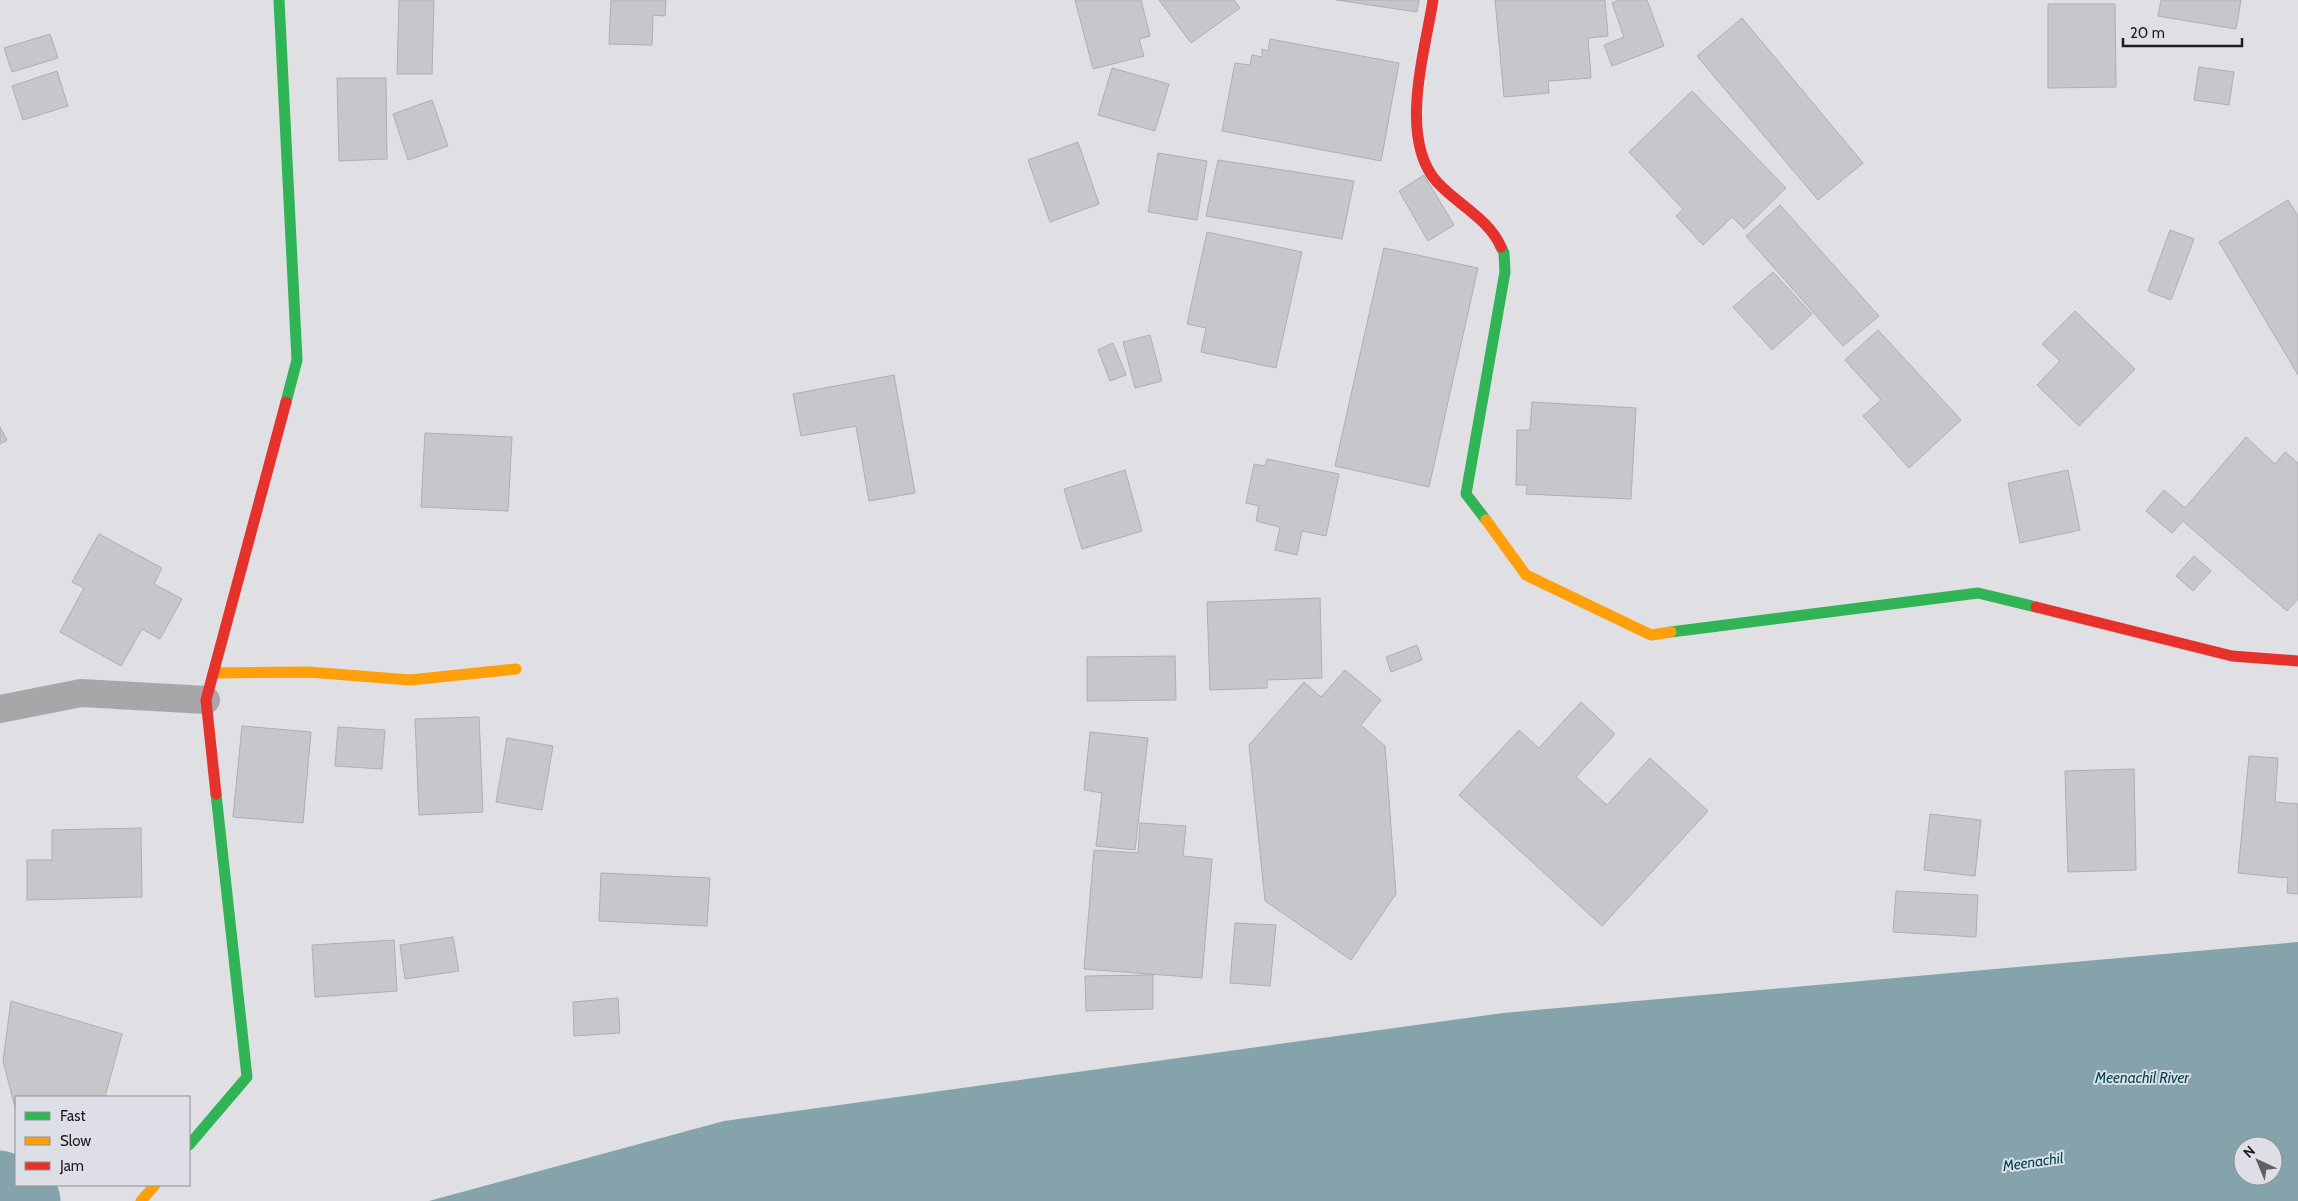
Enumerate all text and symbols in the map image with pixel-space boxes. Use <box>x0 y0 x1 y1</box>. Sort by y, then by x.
scale bar <box>2123 15 2242 47</box>
text: 20 m <box>2130 24 2165 42</box>
water label: Meenachil River <box>2094 1069 2190 1087</box>
legend <box>15 1096 190 1186</box>
text: Fast <box>60 1107 85 1125</box>
text: Slow <box>60 1132 91 1150</box>
north arrow <box>2233 1136 2283 1186</box>
text: N <box>2239 1142 2259 1162</box>
water label: Meenachil <box>2000 1149 2065 1175</box>
text: Jam <box>59 1157 84 1175</box>

